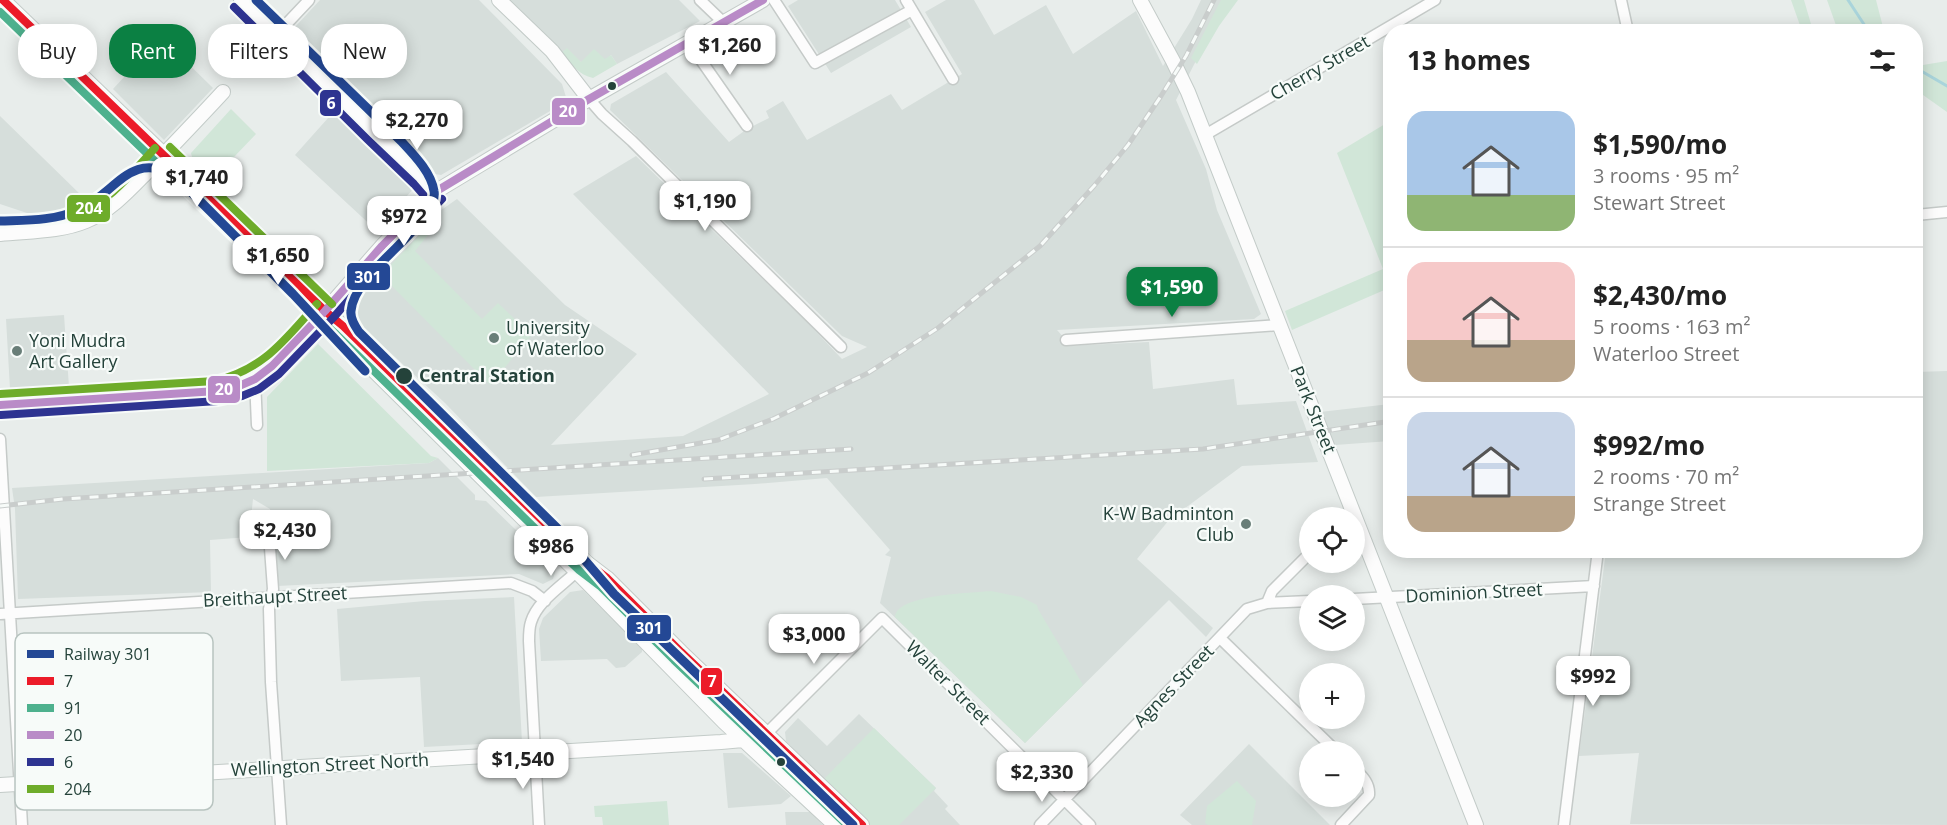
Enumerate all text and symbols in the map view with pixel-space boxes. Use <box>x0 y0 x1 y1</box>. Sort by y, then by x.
chip: Buy <box>18 24 97 78</box>
chip: Rent <box>109 24 196 78</box>
chip: Filters <box>208 24 309 78</box>
chip: New <box>321 24 407 78</box>
pin: $1,260 <box>681 25 779 76</box>
street label: Cherry Street <box>1265 29 1374 105</box>
text: $1,260 <box>699 31 761 58</box>
text: 13 homes <box>1407 42 1531 78</box>
icon: filters <box>1866 44 1899 77</box>
unlabelled marker <box>606 80 618 92</box>
line badge: 6 <box>319 89 342 117</box>
text: 6 <box>326 92 336 114</box>
line badge: 20 <box>551 97 586 126</box>
pin: $2,270 <box>368 100 466 151</box>
text: 20 <box>559 100 577 122</box>
text: $2,270 <box>386 106 448 133</box>
text: $1,590/mo <box>1593 126 1727 162</box>
icon: home <box>1455 135 1527 207</box>
pin: $1,740 <box>148 157 246 208</box>
text: 3 rooms · 95 m² <box>1593 162 1739 189</box>
text: $1,740 <box>166 163 228 190</box>
pin: $1,190 <box>656 181 754 232</box>
text: $1,190 <box>674 187 736 214</box>
text: Stewart Street <box>1593 189 1725 216</box>
line badge: 204 <box>66 194 111 223</box>
pin: $972 <box>368 196 440 247</box>
text: 204 <box>75 197 103 219</box>
text: $972 <box>381 202 427 229</box>
pin: $1,650 <box>229 235 327 286</box>
text: $1,650 <box>247 241 309 268</box>
line badge: 301 <box>346 262 391 291</box>
text: 301 <box>354 266 382 288</box>
pin: $1,590 <box>1123 267 1221 318</box>
text: $1,590 <box>1141 273 1203 300</box>
text: $2,430/mo <box>1593 277 1727 313</box>
icon: home <box>1455 286 1527 358</box>
text: 5 rooms · 163 m² <box>1593 313 1751 340</box>
place label: University of Waterloo <box>506 315 604 360</box>
place label: Yoni Mudra Art Gallery <box>29 328 126 373</box>
marker: University of Waterloo <box>487 331 501 345</box>
text: Waterloo Street <box>1593 340 1739 367</box>
marker: Yoni Mudra Art Gallery <box>10 344 24 358</box>
street label: Park Street <box>1285 362 1342 457</box>
place label: Central Station <box>419 363 555 387</box>
marker: Central Station <box>394 366 414 386</box>
line badge: 20 <box>207 375 241 404</box>
text: 20 <box>215 378 233 400</box>
text: $992/mo <box>1593 427 1705 463</box>
icon: home <box>1455 436 1527 508</box>
text: 2 rooms · 70 m² <box>1593 463 1739 490</box>
text: Strange Street <box>1593 490 1726 517</box>
place label: K-W Badminton Club <box>1103 501 1234 546</box>
map controls <box>1299 507 1365 807</box>
button: locate <box>1299 507 1365 573</box>
pin: $2,430 <box>236 510 334 561</box>
text: $2,430 <box>254 516 316 543</box>
marker: K-W Badminton Club <box>1239 517 1253 531</box>
pin: $986 <box>515 526 587 577</box>
text: $986 <box>528 532 574 559</box>
street label: Dominion Street <box>1405 576 1543 608</box>
street label: Breithaupt Street <box>202 580 348 612</box>
button: layers <box>1299 585 1365 651</box>
line badge: 301 <box>626 614 672 642</box>
pin: $3,000 <box>765 614 863 665</box>
text: 301 <box>635 617 663 639</box>
text: $3,000 <box>783 620 845 647</box>
legend <box>15 633 213 810</box>
street label: Walter Street <box>901 635 996 730</box>
street label: Agnes Street <box>1128 639 1219 732</box>
text: Railway 301 <box>64 643 152 665</box>
pin: $992 <box>1557 656 1629 707</box>
text: $992 <box>1570 662 1616 689</box>
button: + <box>1299 663 1365 729</box>
line badge: 7 <box>700 667 723 696</box>
text: 7 <box>64 670 73 692</box>
text: 7 <box>707 670 717 692</box>
text: 91 <box>64 697 82 719</box>
text: 20 <box>64 724 82 746</box>
pin: $1,540 <box>474 739 572 790</box>
button: − <box>1299 741 1365 807</box>
text: $1,540 <box>492 745 554 772</box>
street label: Wellington Street North <box>230 747 430 781</box>
text: 6 <box>64 751 73 773</box>
pin: $2,330 <box>993 752 1091 803</box>
unlabelled marker <box>775 756 787 768</box>
text: $2,330 <box>1011 758 1073 785</box>
text: 204 <box>64 778 91 800</box>

